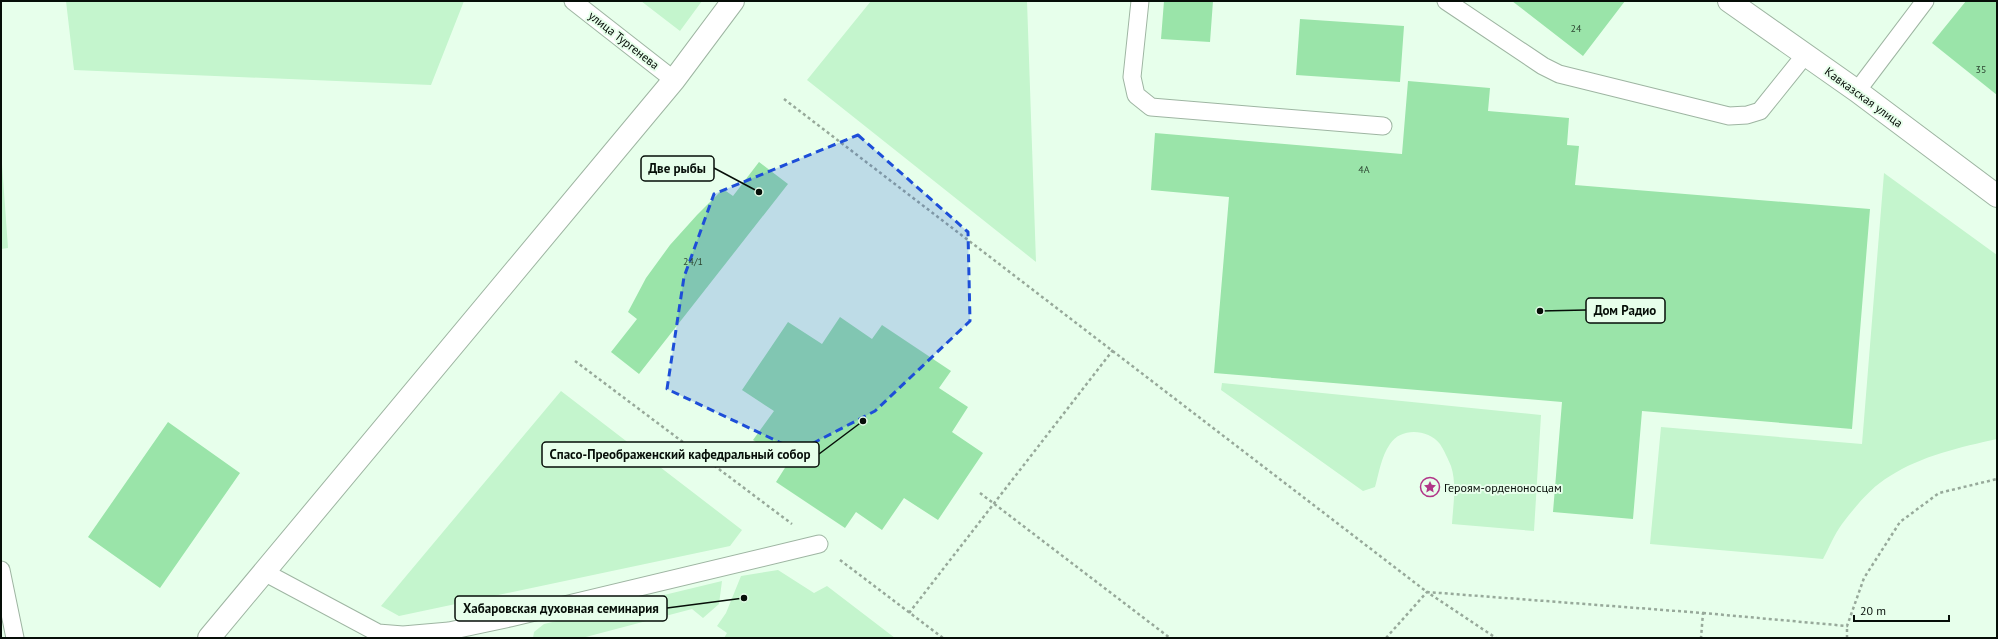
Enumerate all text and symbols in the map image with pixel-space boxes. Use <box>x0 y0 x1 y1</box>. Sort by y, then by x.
street label: улица Тургенева <box>586 8 662 72</box>
house number: 24 <box>1571 22 1582 35</box>
house number: 35 <box>1976 63 1986 76</box>
street label: Кавказская улица <box>1822 64 1906 130</box>
callout: Две рыбы <box>641 156 714 181</box>
text: Две рыбы <box>648 160 706 177</box>
house number: 4А <box>1358 163 1370 176</box>
house number: 24/1 <box>683 255 703 268</box>
callout: Дом Радио <box>1586 298 1665 323</box>
text: Дом Радио <box>1594 302 1656 319</box>
callout: Спасо-Преображенский кафедральный собор <box>542 442 819 467</box>
text: Спасо-Преображенский кафедральный собор <box>549 446 811 463</box>
place icon: Героям-орденоносцам <box>1419 476 1441 498</box>
place label: Героям-орденоносцам <box>1444 480 1562 495</box>
callout: Хабаровская духовная семинария <box>455 596 667 621</box>
scale bar <box>1854 597 1949 623</box>
text: Хабаровская духовная семинария <box>463 600 659 617</box>
text: 20 m <box>1860 603 1886 618</box>

